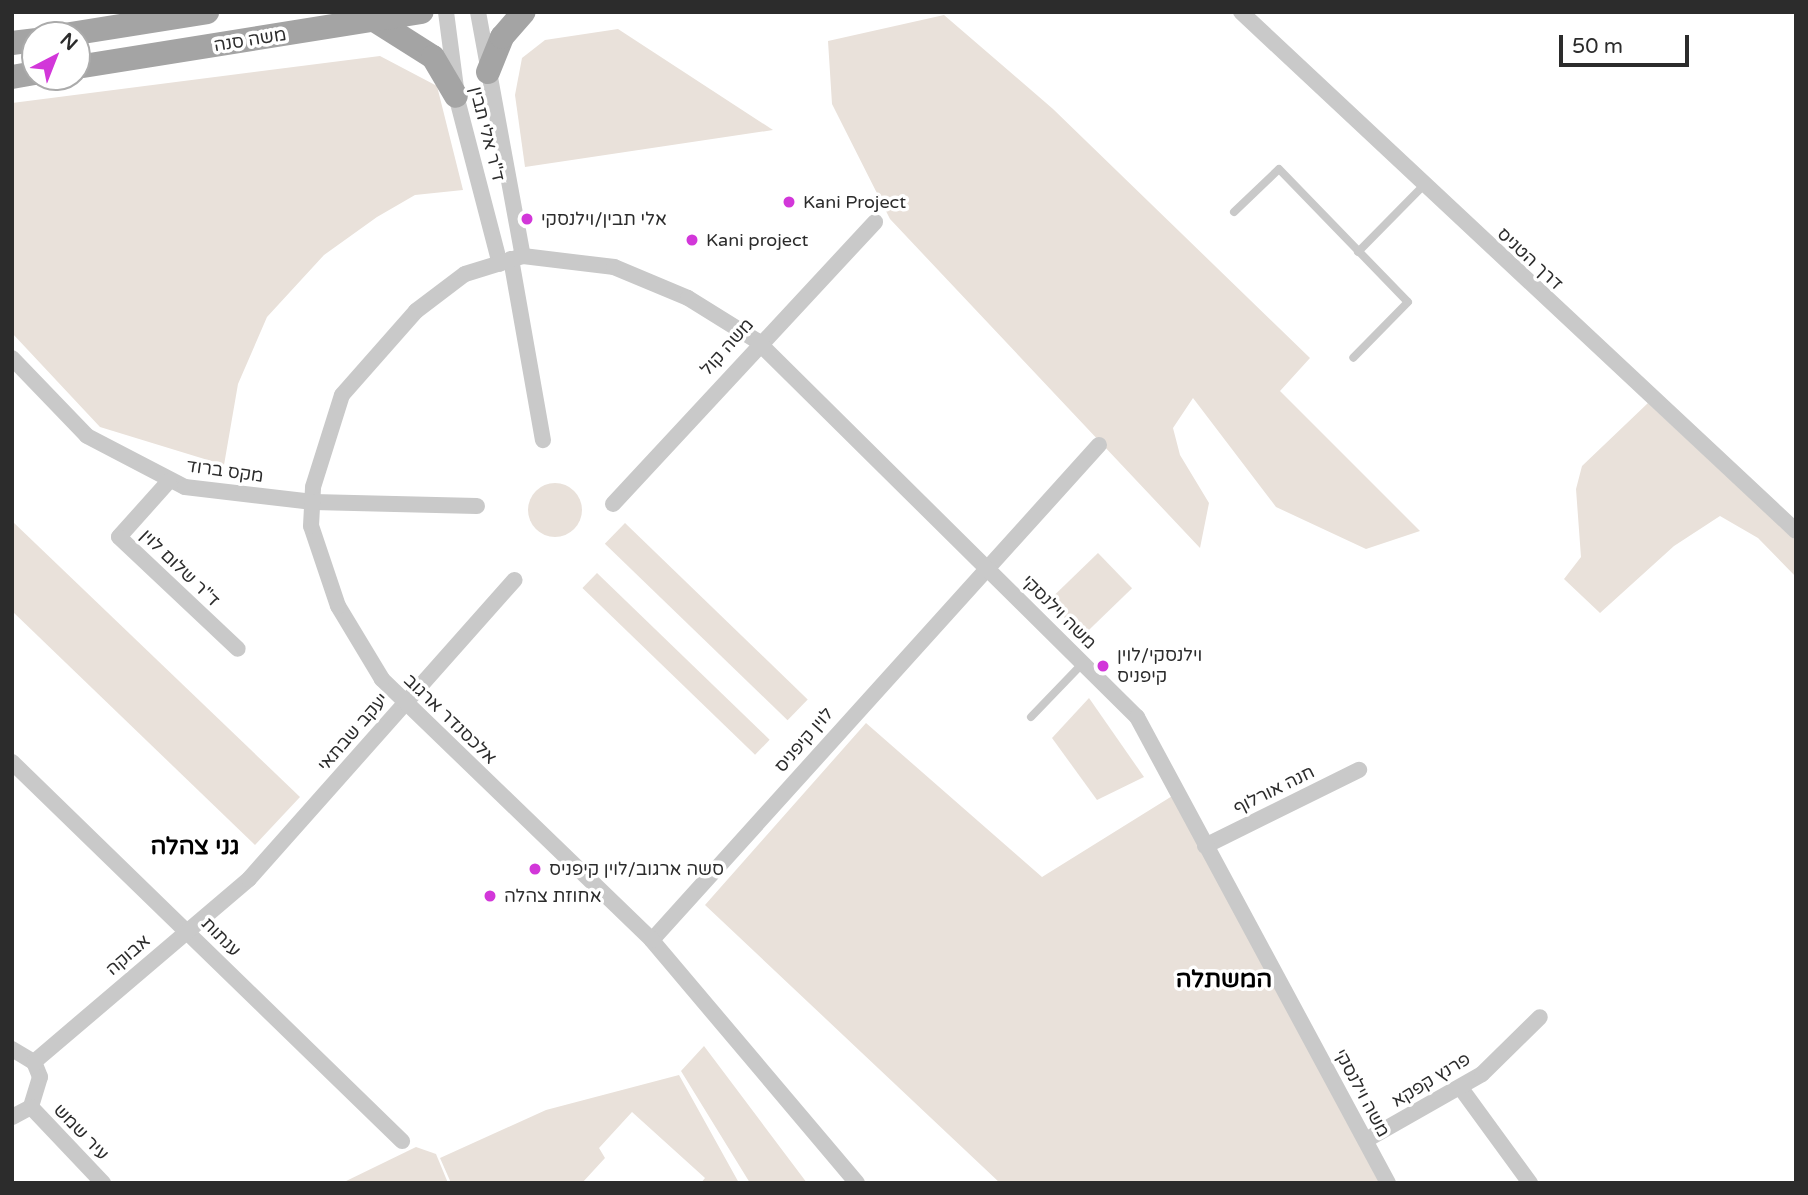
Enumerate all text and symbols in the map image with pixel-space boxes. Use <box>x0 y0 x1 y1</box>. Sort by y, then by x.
north arrow <box>21 21 91 91</box>
scale bar <box>1563 21 1692 65</box>
street label: משה סנה <box>212 24 288 56</box>
text: N <box>56 29 82 55</box>
text: 50 m <box>1572 34 1623 59</box>
street label: ד"ר אלי תבין <box>465 84 509 184</box>
place label: Kani Project <box>803 191 906 213</box>
marker: Kani Project <box>781 194 797 210</box>
place label: אלי תבין/וילנסקי <box>541 208 667 230</box>
marker: אלי תבין/וילנסקי <box>519 211 535 227</box>
street label: דרך הטניס <box>1493 223 1567 295</box>
place label: Kani project <box>706 229 808 251</box>
marker: Kani project <box>684 232 700 248</box>
street label: משה קול <box>696 314 758 380</box>
street label: מקס ברוד <box>185 455 265 487</box>
street label: ד"ר שלום לוין <box>136 525 224 611</box>
street label: משה וילנסקי <box>1017 570 1101 654</box>
place label: וילנסקי/לוין קיפניס <box>1117 645 1202 688</box>
marker: וילנסקי/לוין קיפניס <box>1095 658 1111 674</box>
street label: אלכסנדר ארגוב <box>399 669 501 769</box>
street label: יעקב שבתאי <box>313 688 393 776</box>
street label: לוין קיפניס <box>770 703 838 777</box>
street label: חנה אורלוף <box>1230 761 1318 819</box>
district label: גני צהלה <box>150 833 240 861</box>
place label: סשה ארגוב/לוין קיפניס <box>549 858 724 880</box>
marker: סשה ארגוב/לוין קיפניס <box>527 861 543 877</box>
place label: אחוזת צהלה <box>504 885 601 907</box>
marker: אחוזת צהלה <box>482 888 498 904</box>
street label: ענתות <box>197 913 245 961</box>
street label: אבוקה <box>101 930 155 980</box>
district label: המשתלה <box>1176 966 1272 994</box>
street label: משה וילנסקי <box>1330 1045 1394 1141</box>
street label: פרנץ קפקא <box>1388 1048 1474 1112</box>
street label: עיר שמש <box>49 1099 113 1165</box>

